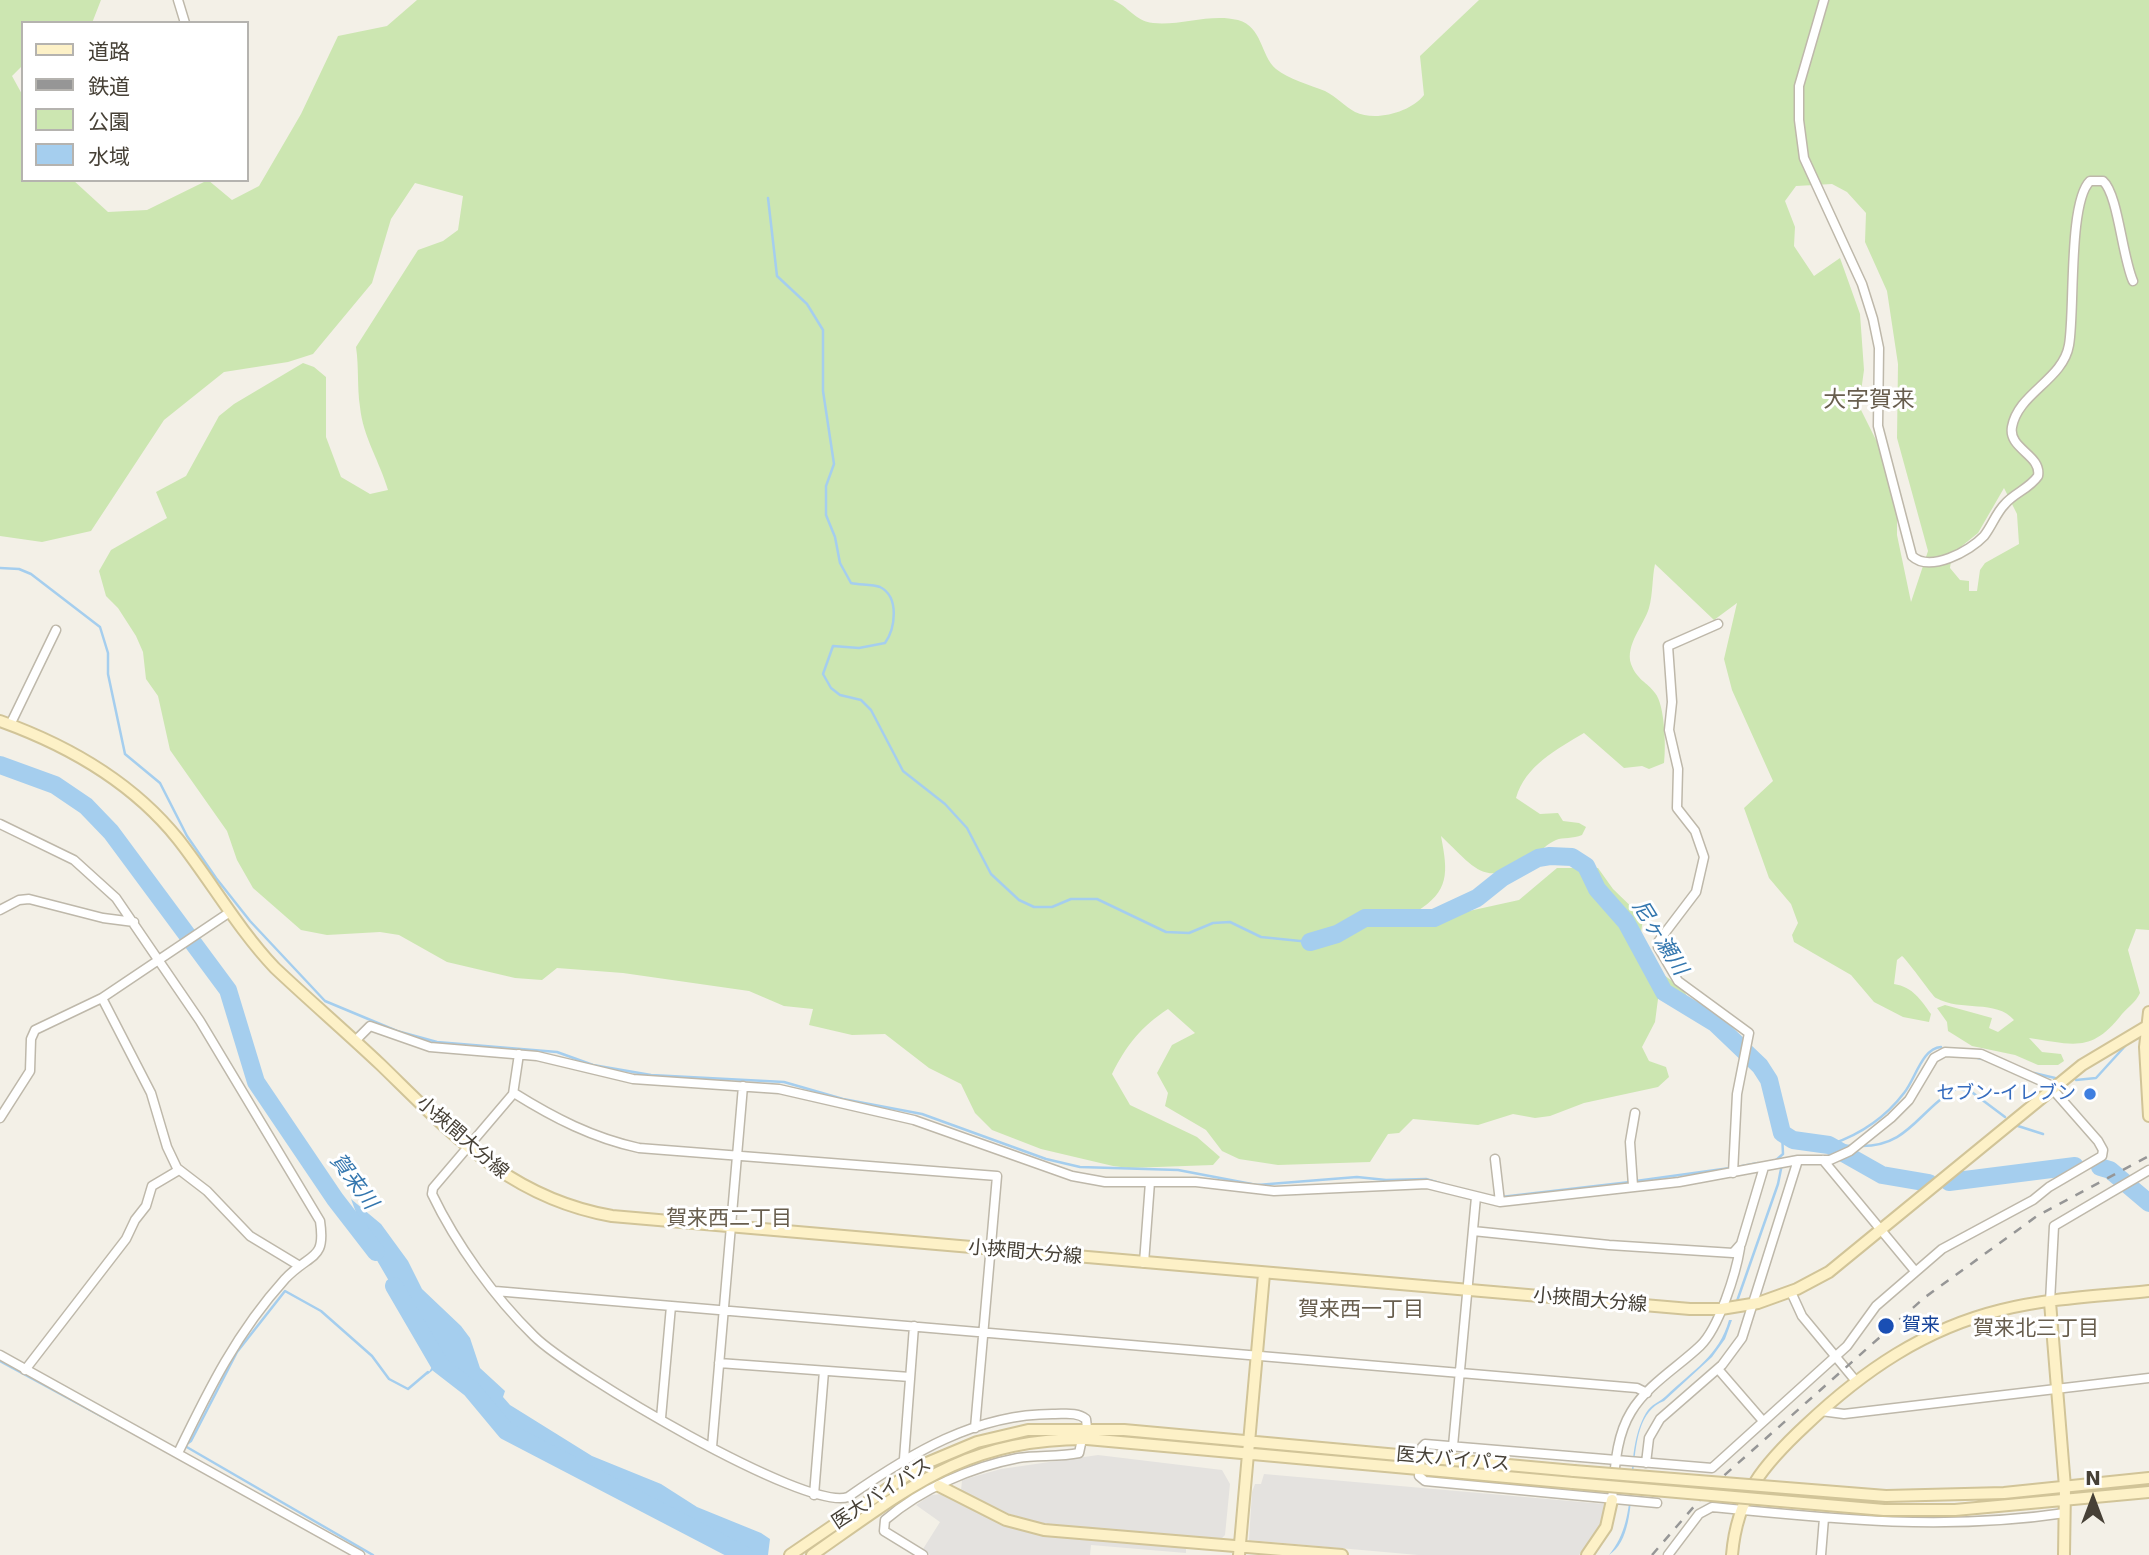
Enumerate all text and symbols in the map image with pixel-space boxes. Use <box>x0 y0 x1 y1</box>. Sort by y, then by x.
legend <box>21 21 248 182</box>
text: 道路 <box>88 40 130 64</box>
text: 鉄道 <box>88 75 130 99</box>
text: 公園 <box>88 110 130 134</box>
text: 水域 <box>88 145 130 169</box>
district label: 大字賀来 <box>1823 387 1915 415</box>
water label: 尼ヶ瀬川 <box>1626 896 1692 980</box>
place label: セブン-イレブン <box>1936 1083 2076 1105</box>
marker: セブン-イレブン <box>2082 1086 2098 1102</box>
street label: 小挾間大分線 <box>412 1092 512 1184</box>
water label: 賀来川 <box>324 1149 382 1215</box>
district label: 賀来西二丁目 <box>666 1207 792 1233</box>
street label: 小挾間大分線 <box>967 1237 1083 1269</box>
street label: 小挾間大分線 <box>1532 1285 1648 1317</box>
district label: 賀来西一丁目 <box>1298 1298 1424 1324</box>
place label: 賀来 <box>1902 1315 1940 1337</box>
marker: 賀来 <box>1876 1316 1896 1336</box>
district label: 賀来北三丁目 <box>1973 1317 2099 1343</box>
street label: 医大バイパス <box>1395 1444 1511 1476</box>
street label: 医大バイパス <box>828 1453 936 1535</box>
north arrow <box>2058 1464 2128 1534</box>
text: N <box>2085 1467 2101 1489</box>

